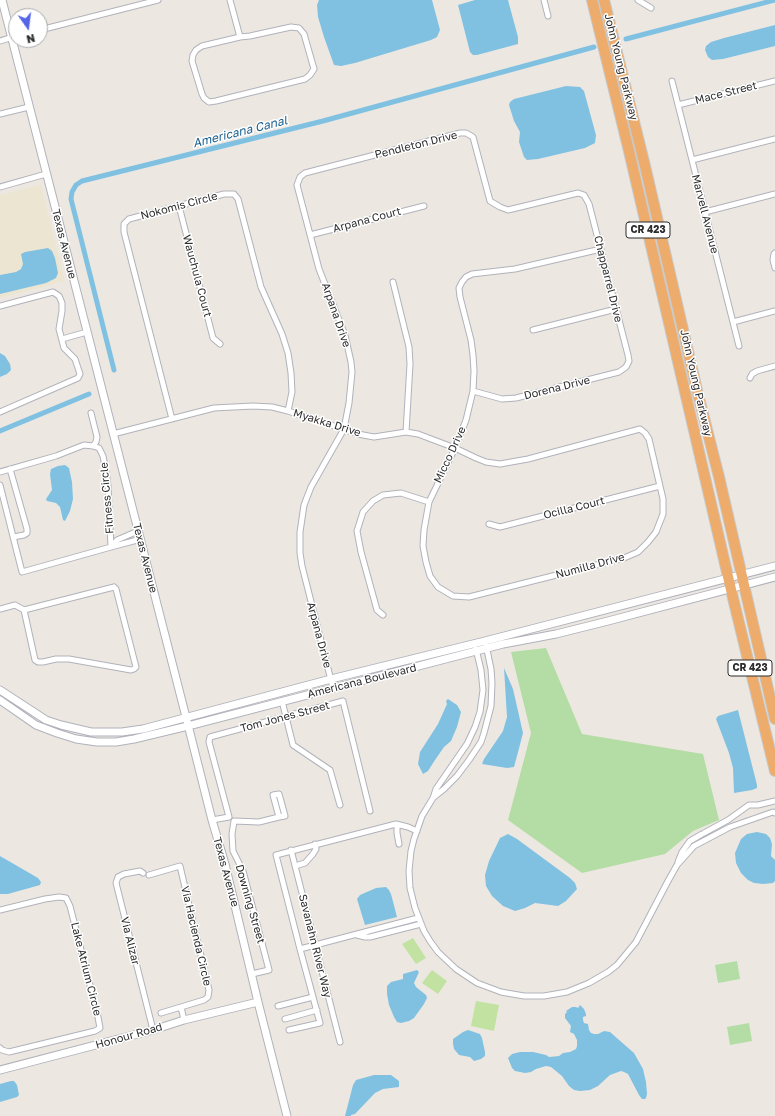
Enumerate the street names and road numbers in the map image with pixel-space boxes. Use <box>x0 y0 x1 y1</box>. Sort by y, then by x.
street label: John Young Parkway <box>601 12 641 122</box>
street label: Mace Street <box>694 79 758 107</box>
street label: Pendleton Drive <box>373 128 459 162</box>
street label: Marvell Avenue <box>689 173 721 255</box>
street label: Nokomis Circle <box>139 189 219 223</box>
street label: Arpana Court <box>331 205 403 235</box>
street label: Texas Avenue <box>49 208 79 280</box>
road number: CR 423 <box>626 222 670 238</box>
street label: Wauchula Court <box>180 233 214 319</box>
street label: Chapparrel Drive <box>591 234 625 324</box>
street label: Arpana Drive <box>319 281 353 349</box>
street label: John Young Parkway <box>677 328 715 438</box>
street label: Dorena Drive <box>522 373 592 403</box>
street label: Myakka Drive <box>292 406 362 440</box>
street label: Micco Drive <box>431 425 469 485</box>
street label: Fitness Circle <box>97 462 117 534</box>
street label: Ocilla Court <box>542 494 606 522</box>
street label: Texas Avenue <box>130 522 160 594</box>
street label: Numilla Drive <box>554 550 626 582</box>
street label: Arpana Drive <box>304 601 334 669</box>
road number: CR 423 <box>728 660 772 676</box>
street label: Americana Boulevard <box>306 661 418 701</box>
street label: Tom Jones Street <box>239 699 331 735</box>
street label: Texas Avenue <box>210 836 242 908</box>
street label: Downing Street <box>232 863 268 945</box>
street label: Via Hacienda Circle <box>178 885 214 987</box>
street label: Savanahn River Way <box>296 893 334 999</box>
street label: Via Alizar <box>118 916 142 966</box>
street label: Lake Atrium Circle <box>68 921 104 1017</box>
street label: Honour Road <box>94 1020 164 1052</box>

